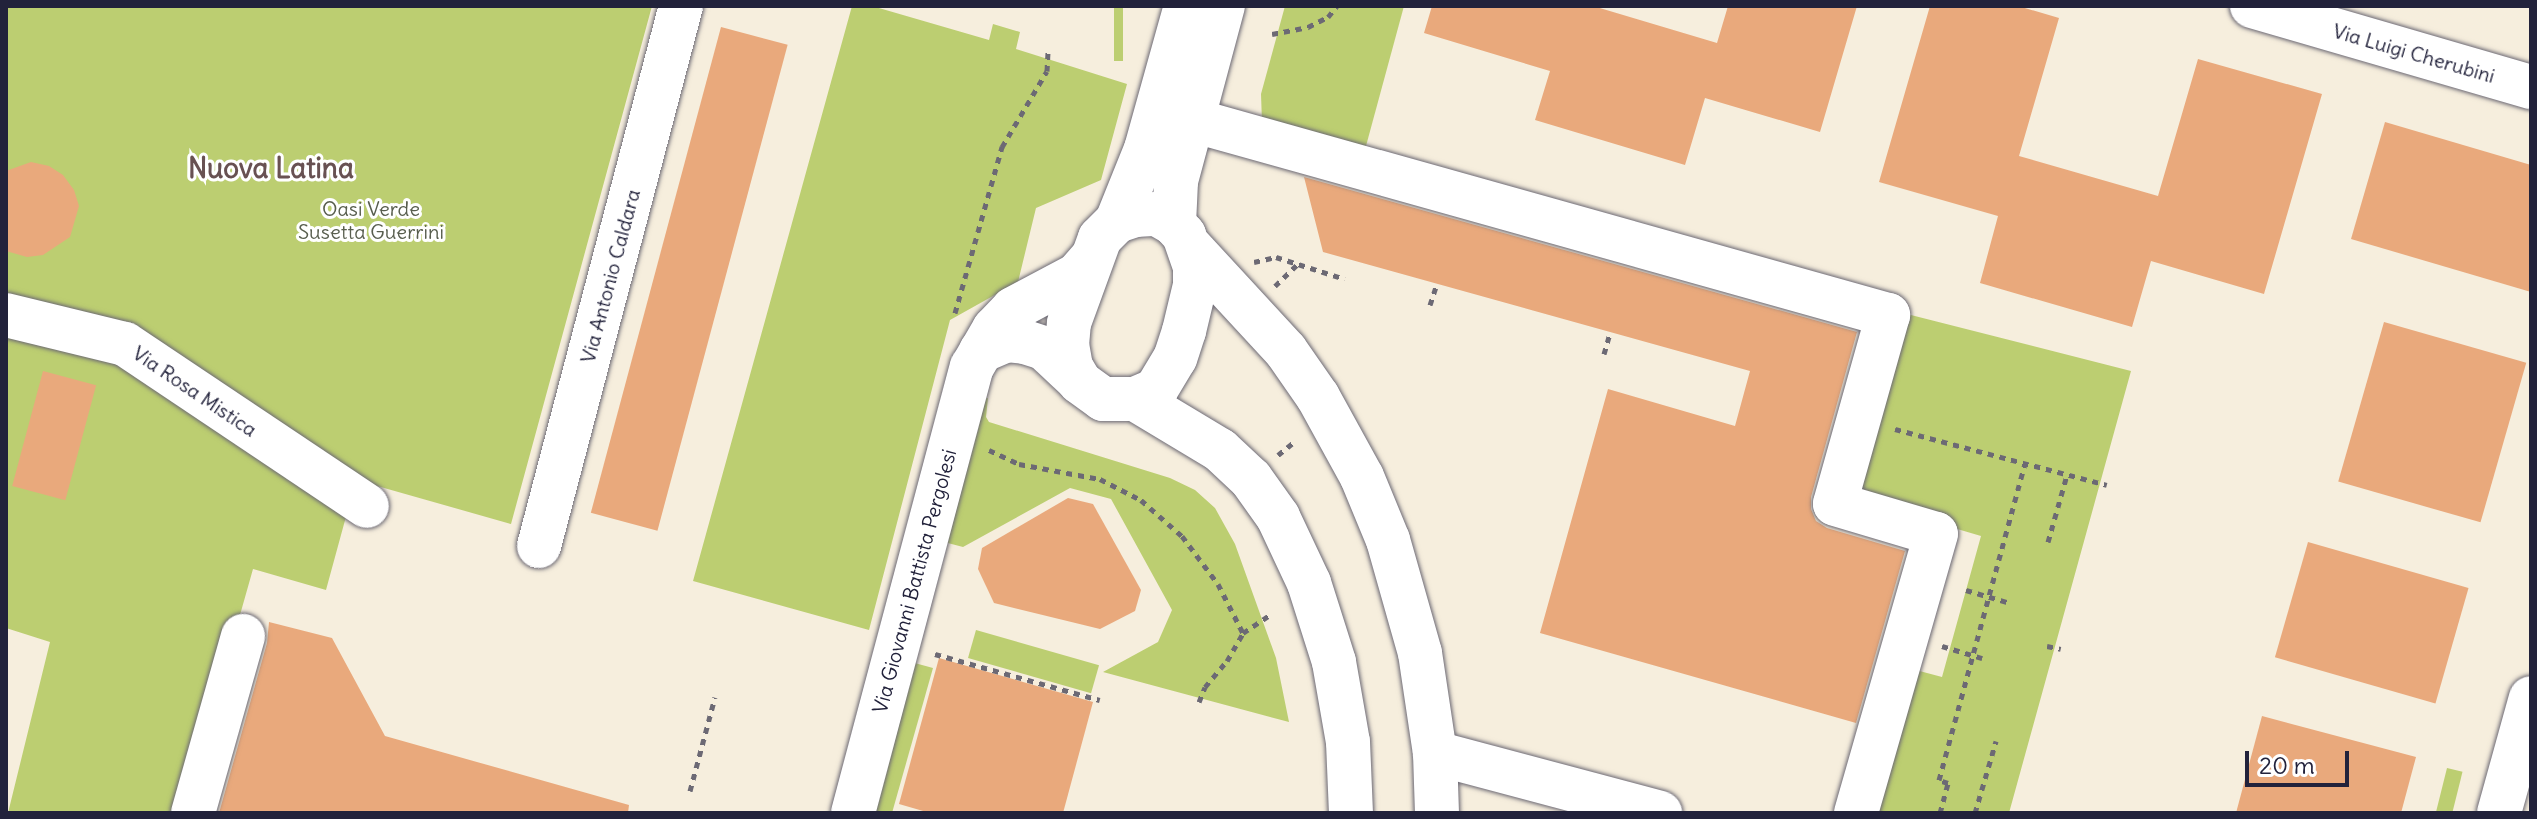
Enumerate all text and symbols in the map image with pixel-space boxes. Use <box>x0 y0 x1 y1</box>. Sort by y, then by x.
street label: Via Luigi Cherubini <box>2330 18 2498 88</box>
district label: Nuova Latina <box>188 151 354 185</box>
street label: Via Antonio Caldara <box>575 187 645 365</box>
park label: Oasi Verde Susetta Guerrini <box>298 196 444 243</box>
street label: Via Rosa Mistica <box>128 341 262 441</box>
street label: Via Giovanni Battista Pergolesi <box>867 446 961 716</box>
scale bar <box>2249 735 2353 785</box>
text: 20 m <box>2259 750 2315 780</box>

